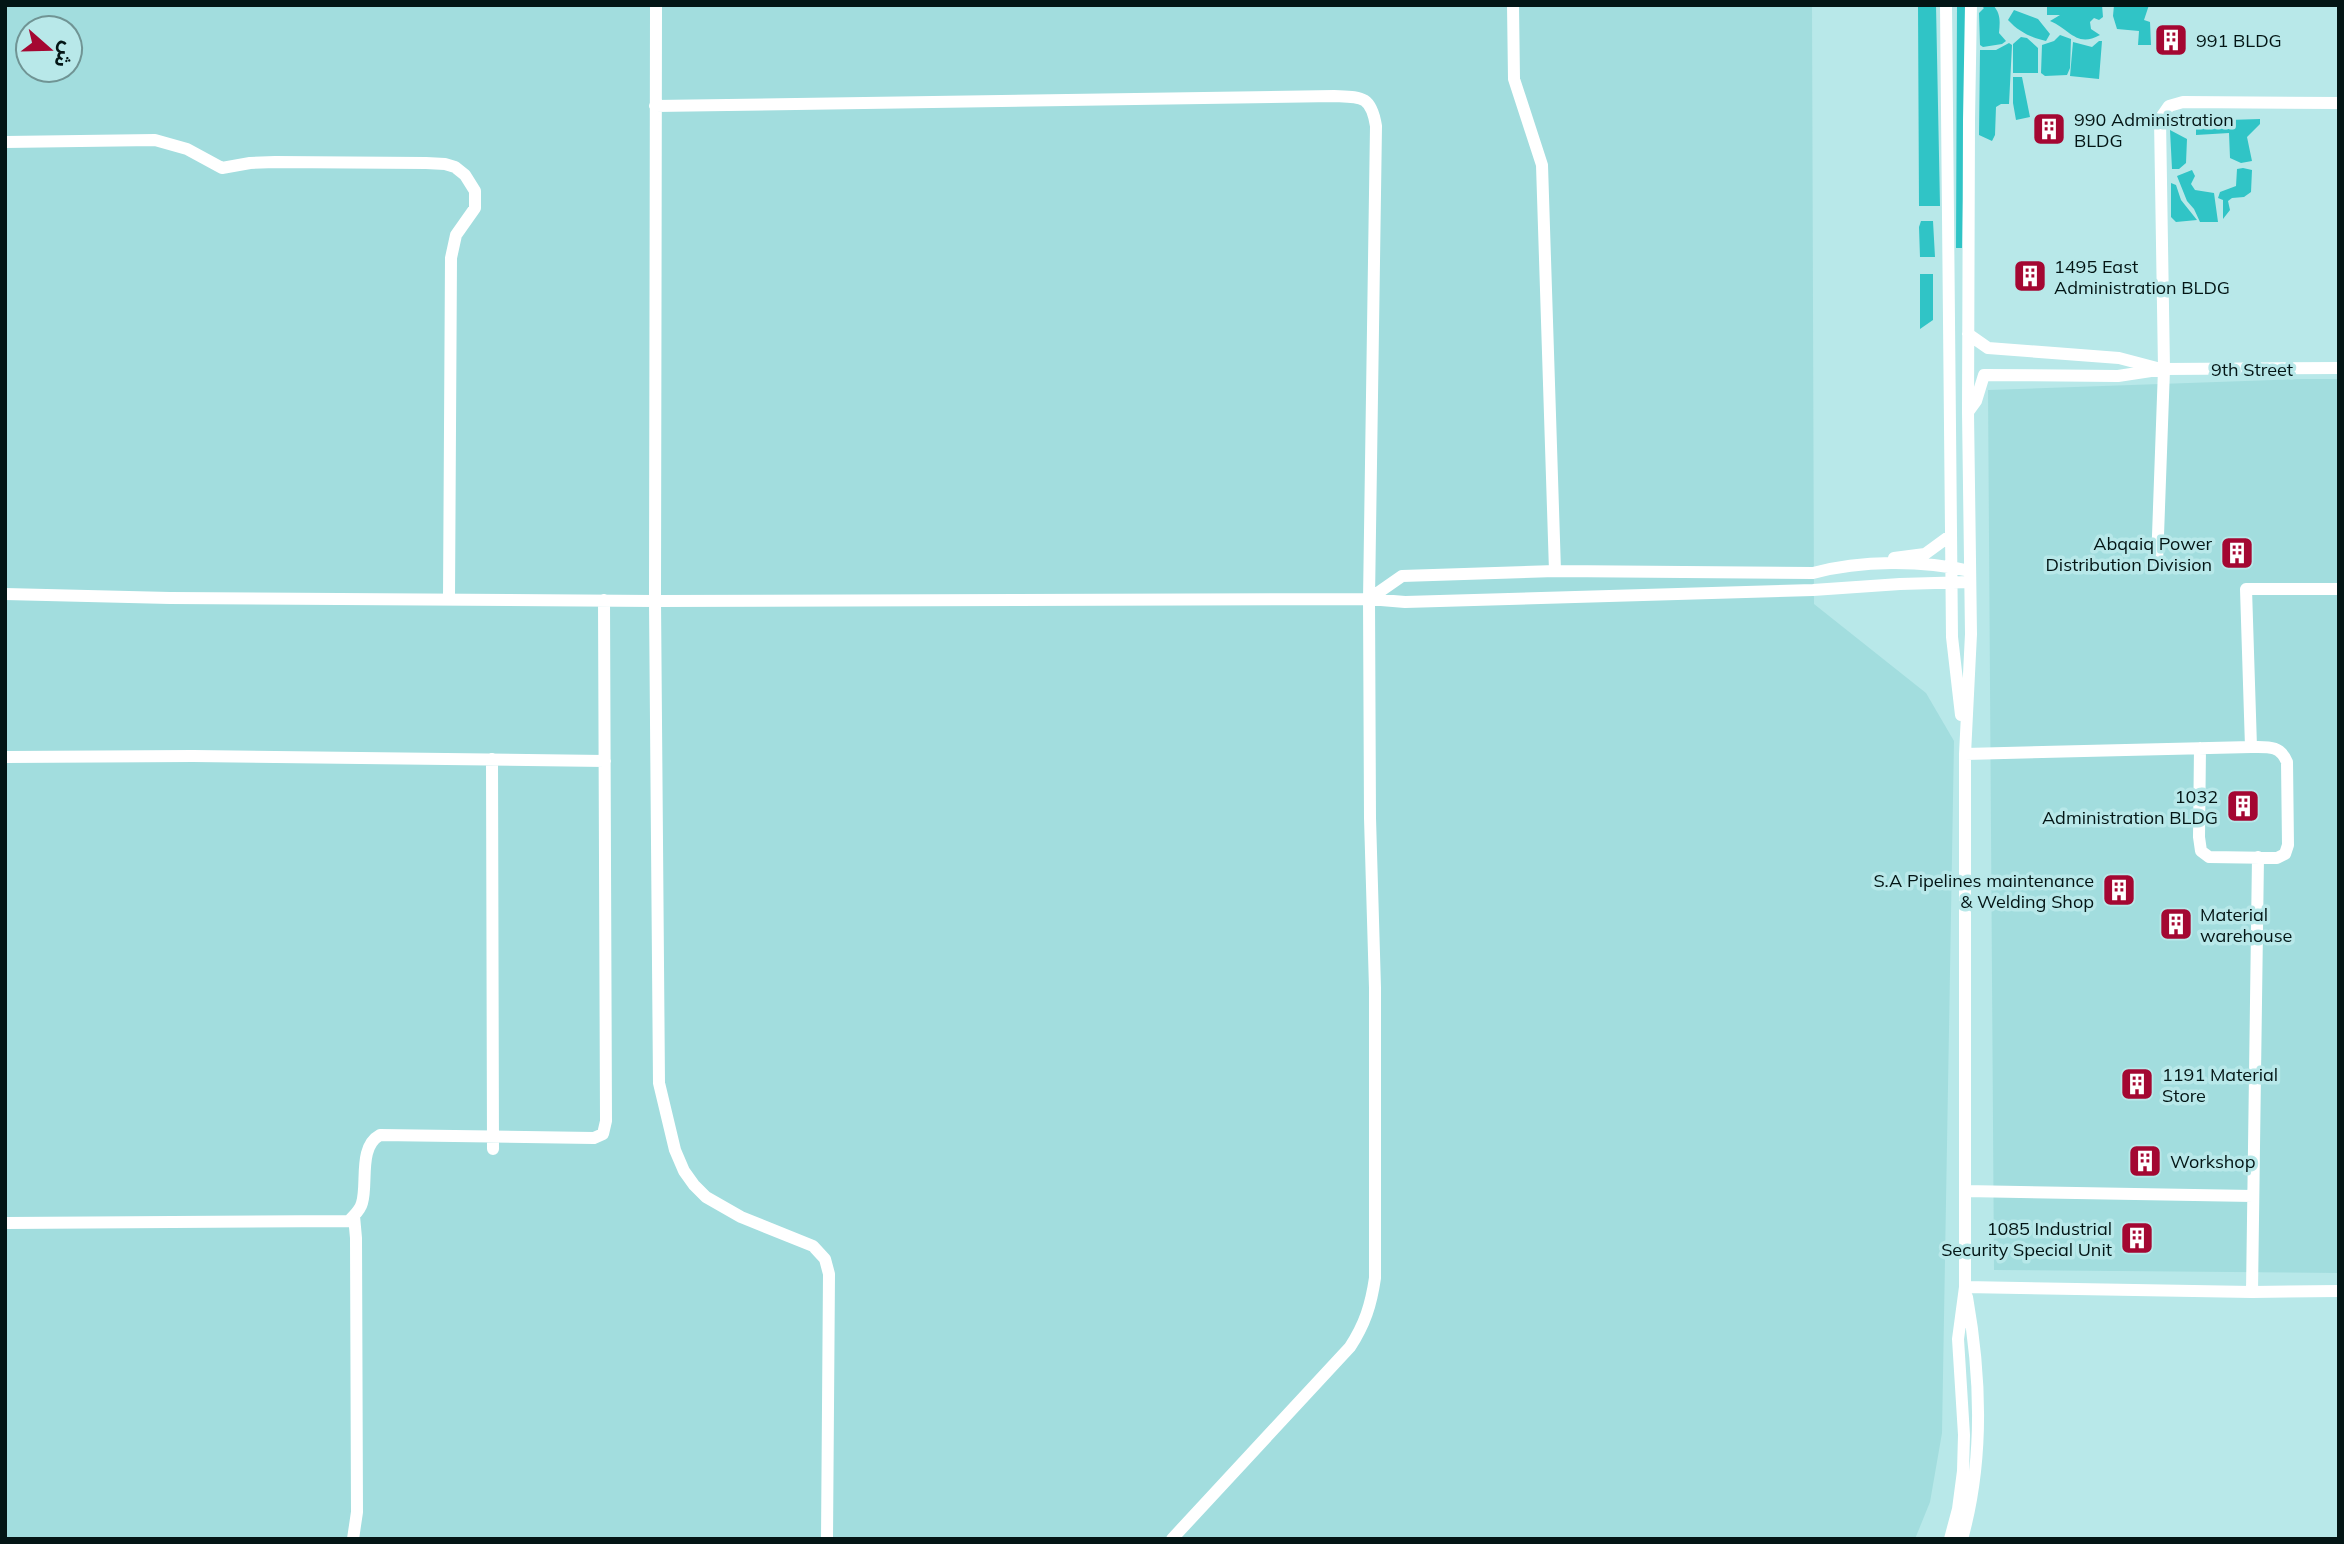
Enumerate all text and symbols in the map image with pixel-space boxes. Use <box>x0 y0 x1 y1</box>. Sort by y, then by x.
north arrow <box>14 14 84 84</box>
building icon: 991 BLDG <box>2152 21 2190 59</box>
place label: 991 BLDG <box>2196 29 2282 52</box>
text: ش <box>49 38 81 71</box>
place label: 990 Administration BLDG <box>2074 108 2234 152</box>
building icon: 990 Administration BLDG <box>2030 110 2068 148</box>
place label: 1495 East Administration BLDG <box>2054 255 2230 299</box>
building icon: 1495 East Administration BLDG <box>2011 257 2049 295</box>
street label: 9th Street <box>2211 358 2293 381</box>
place label: Abqaiq Power Distribution Division <box>2045 532 2212 576</box>
building icon: Abqaiq Power Distribution Division <box>2218 534 2256 572</box>
place label: 1032 Administration BLDG <box>2042 785 2218 829</box>
building icon: 1032 Administration BLDG <box>2224 787 2262 825</box>
place label: S.A Pipelines maintenance & Welding Shop <box>1874 869 2094 913</box>
building icon: S.A Pipelines maintenance & Welding Shop <box>2100 871 2138 909</box>
place label: Material warehouse <box>2200 903 2292 947</box>
building icon: Material warehouse <box>2157 905 2195 943</box>
place label: 1191 Material Store <box>2162 1063 2278 1107</box>
building icon: 1191 Material Store <box>2118 1065 2156 1103</box>
building icon: Workshop <box>2126 1142 2164 1180</box>
place label: Workshop <box>2170 1150 2255 1173</box>
place label: 1085 Industrial Security Special Unit <box>1941 1217 2112 1261</box>
building icon: 1085 Industrial Security Special Unit <box>2118 1219 2156 1257</box>

